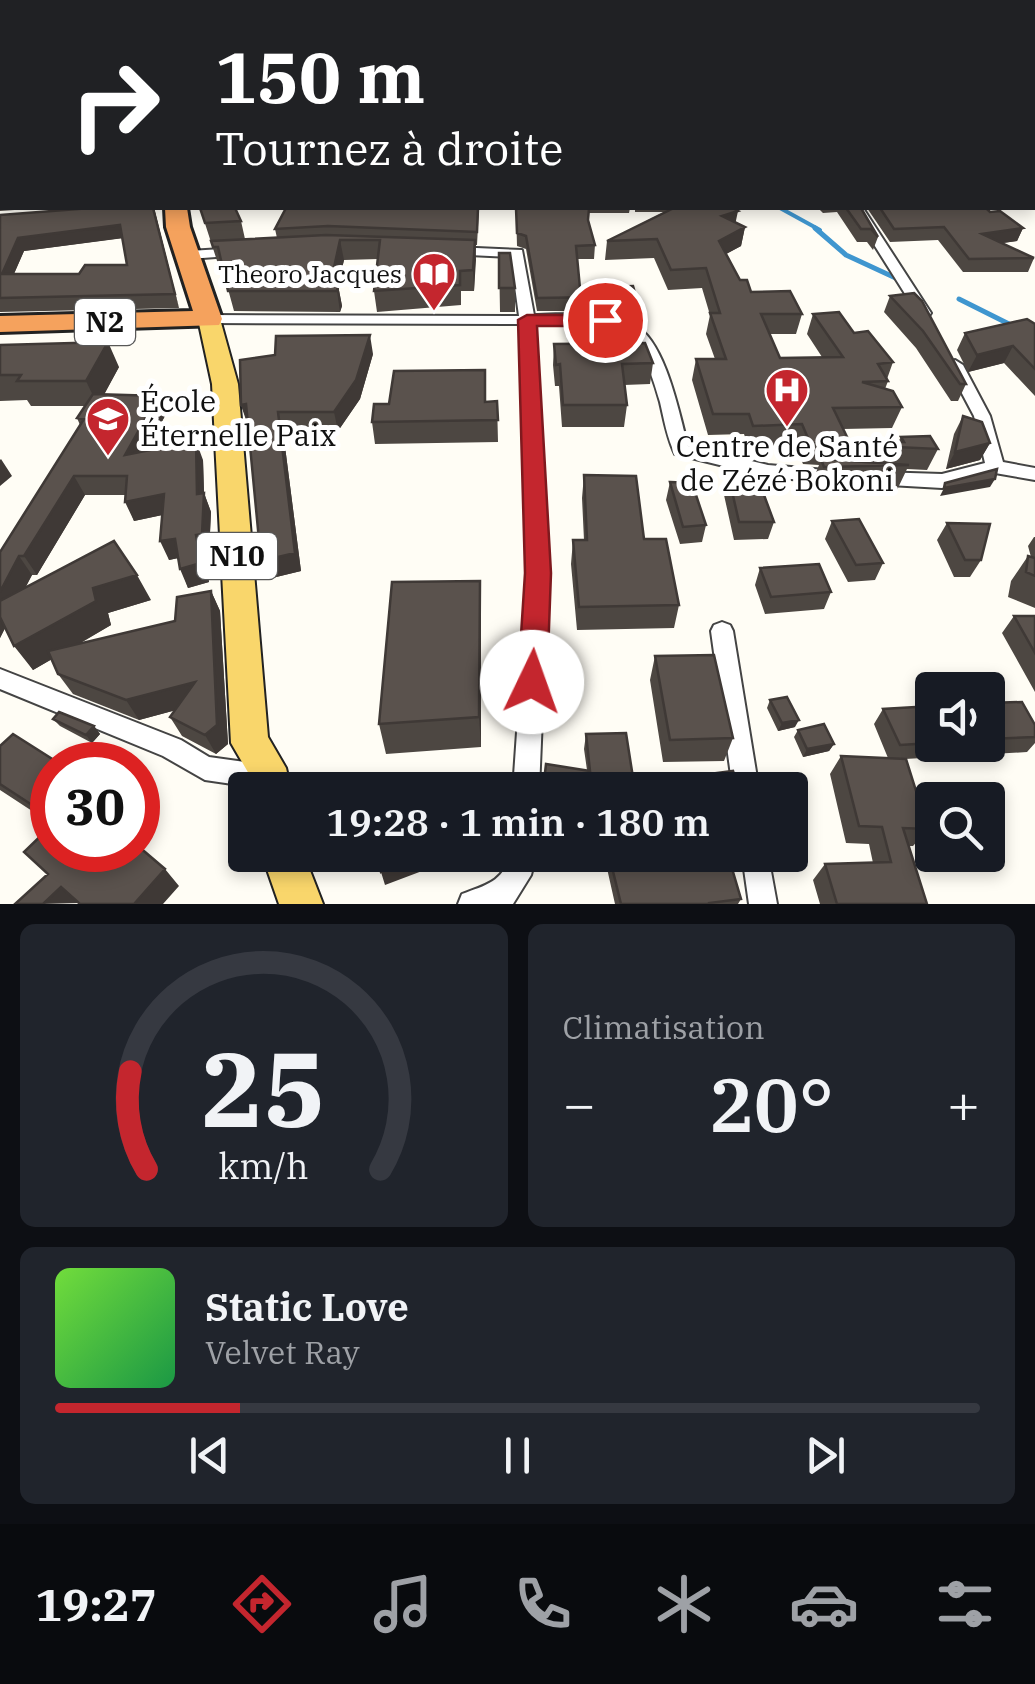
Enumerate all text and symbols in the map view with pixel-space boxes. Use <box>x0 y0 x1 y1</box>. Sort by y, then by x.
text: 150 m <box>215 31 425 122</box>
icon: right <box>50 40 180 170</box>
text: Tournez à droite <box>215 119 563 177</box>
library icon: Theoro Jacques <box>411 251 457 312</box>
place label: Theoro Jacques <box>218 257 402 290</box>
pin <box>563 278 648 363</box>
icon: arrive <box>578 293 633 348</box>
road number: N2 <box>75 299 135 345</box>
hospital icon: Centre de Santé de Zézé Bokoni <box>764 367 810 428</box>
place label: École Éternelle Paix <box>140 381 336 454</box>
school or university icon: École Éternelle Paix <box>85 396 131 457</box>
place label: Centre de Santé de Zézé Bokoni <box>676 426 898 499</box>
road number: N10 <box>197 533 277 579</box>
position arrow <box>480 630 584 734</box>
map controls <box>915 672 1005 872</box>
button: sound <box>915 672 1005 762</box>
speed limit sign: 30 <box>30 742 160 872</box>
button: search <box>915 782 1005 872</box>
text: 19:28 · 1 min · 180 m <box>326 797 710 846</box>
text: Climatisation <box>563 1006 765 1048</box>
text: 25 <box>201 1020 326 1156</box>
text: 20° <box>709 1055 834 1153</box>
text: − <box>563 1068 596 1139</box>
text: + <box>947 1068 980 1139</box>
text: km/h <box>219 1142 309 1189</box>
text: Static Love <box>205 1282 409 1331</box>
text: Velvet Ray <box>205 1331 360 1373</box>
icon: previous <box>182 1428 237 1483</box>
icon: pause <box>490 1428 545 1483</box>
icon: next <box>798 1428 853 1483</box>
icon: directions <box>227 1569 297 1639</box>
icon: music <box>368 1569 438 1639</box>
icon: phone <box>508 1569 578 1639</box>
icon: climate <box>649 1569 719 1639</box>
icon: car <box>789 1569 859 1639</box>
icon: filters <box>930 1569 1000 1639</box>
text: 19:27 <box>35 1575 157 1633</box>

